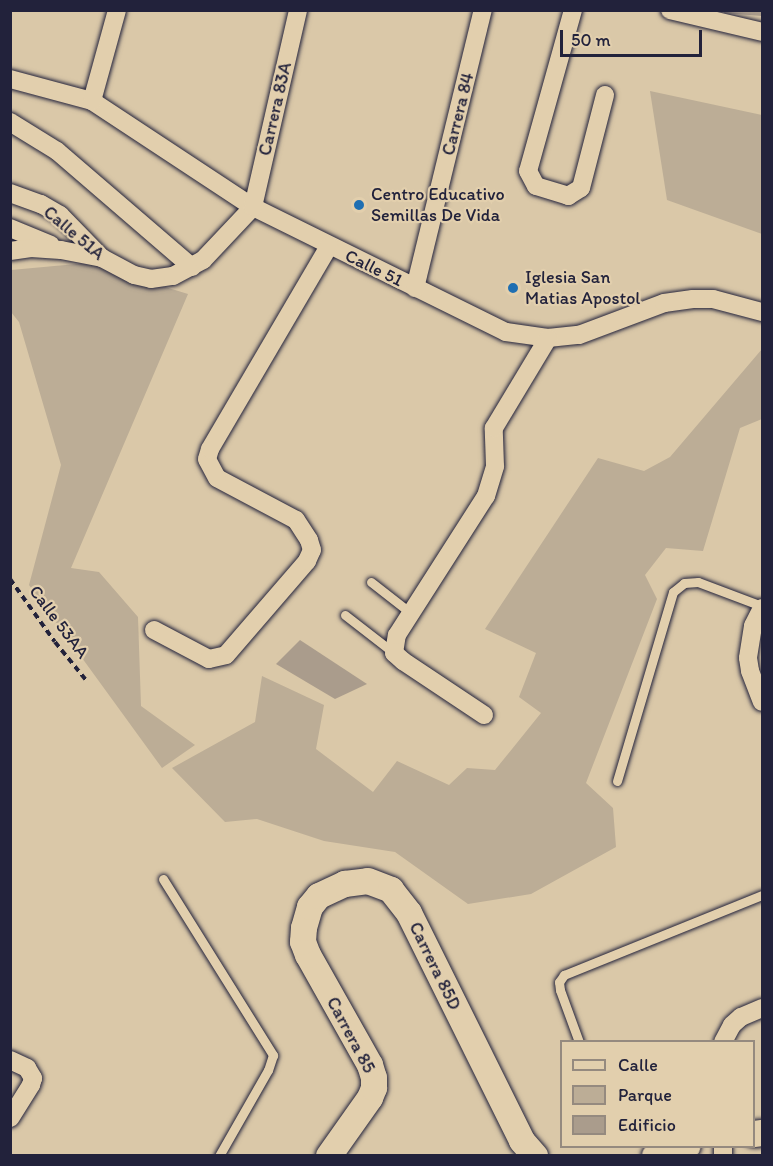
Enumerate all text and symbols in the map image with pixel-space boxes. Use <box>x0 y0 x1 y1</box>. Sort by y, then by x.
scale bar <box>563 18 706 56</box>
text: 50 m <box>571 29 611 51</box>
street label: Carrera 83A <box>254 60 296 158</box>
street label: Carrera 84 <box>437 70 479 158</box>
place label: Centro Educativo Semillas De Vida <box>371 184 504 226</box>
marker: Centro Educativo Semillas De Vida <box>352 198 366 212</box>
street label: Calle 51A <box>39 201 109 265</box>
street label: Calle 51 <box>342 245 406 291</box>
place label: Iglesia San Matias Apostol <box>525 267 640 310</box>
marker: Iglesia San Matias Apostol <box>506 281 520 295</box>
street label: Calle 53AA <box>24 581 94 663</box>
street label: Carrera 85D <box>404 918 466 1014</box>
street label: Carrera 85 <box>322 993 380 1077</box>
legend <box>560 1040 755 1148</box>
text: Calle <box>618 1054 658 1076</box>
text: Parque <box>618 1084 672 1106</box>
text: Edificio <box>618 1114 676 1136</box>

